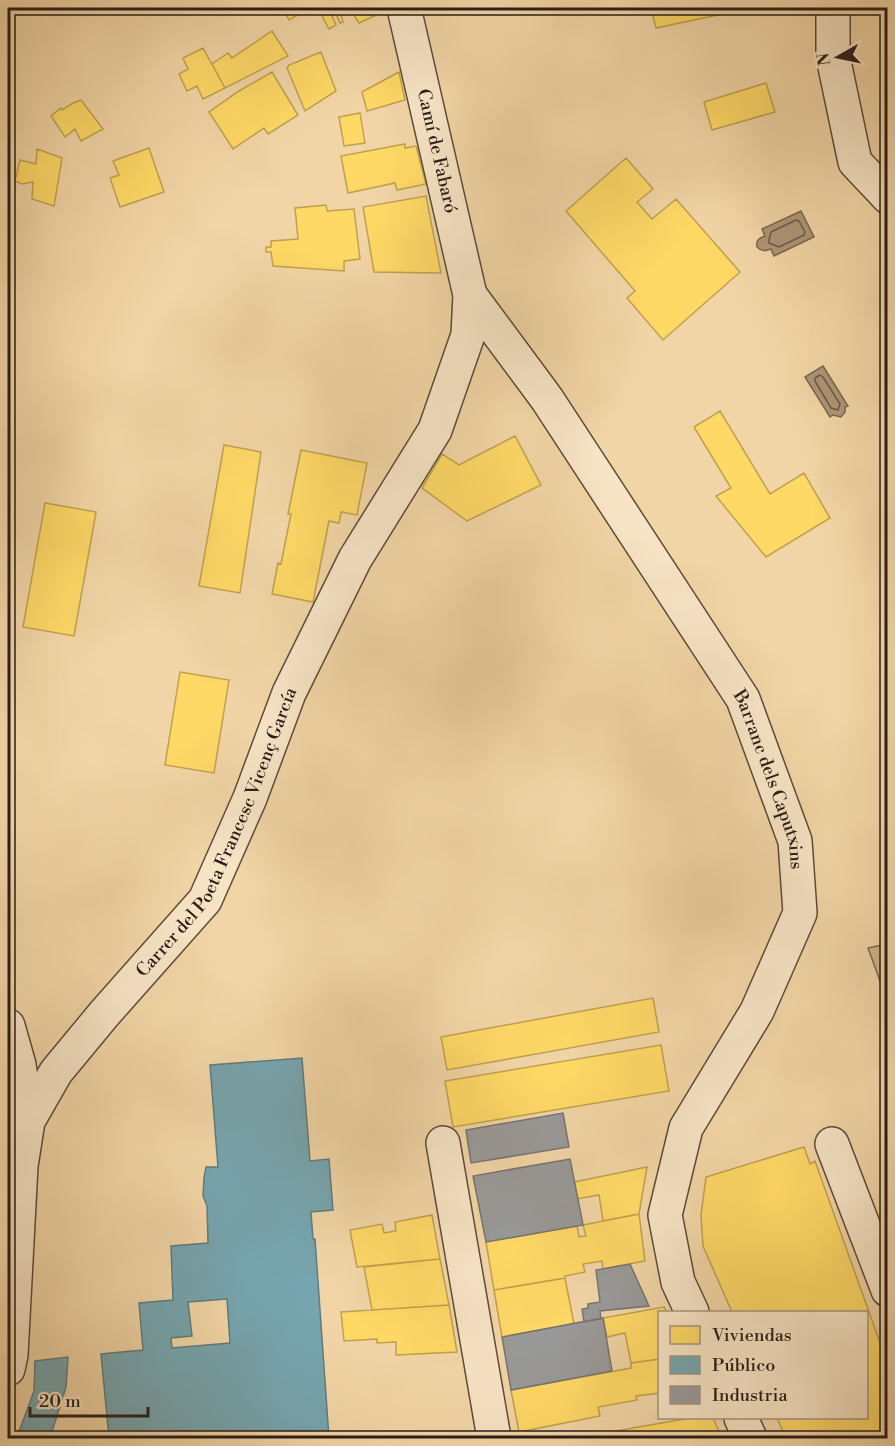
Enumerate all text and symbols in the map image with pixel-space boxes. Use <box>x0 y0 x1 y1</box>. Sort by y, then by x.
north arrow <box>808 27 868 87</box>
text: N <box>813 51 835 67</box>
street label: Camí de Fabaró <box>412 87 462 215</box>
street label: Carrer del Poeta Francesc Vicenç García <box>131 682 302 982</box>
street label: Barranc dels Caputxins <box>728 684 808 870</box>
legend <box>658 1311 868 1419</box>
text: Viviendas <box>711 1324 792 1347</box>
text: Público <box>712 1354 775 1377</box>
scale bar <box>30 1380 148 1418</box>
text: Industria <box>712 1384 789 1407</box>
text: 20 m <box>39 1390 81 1413</box>

